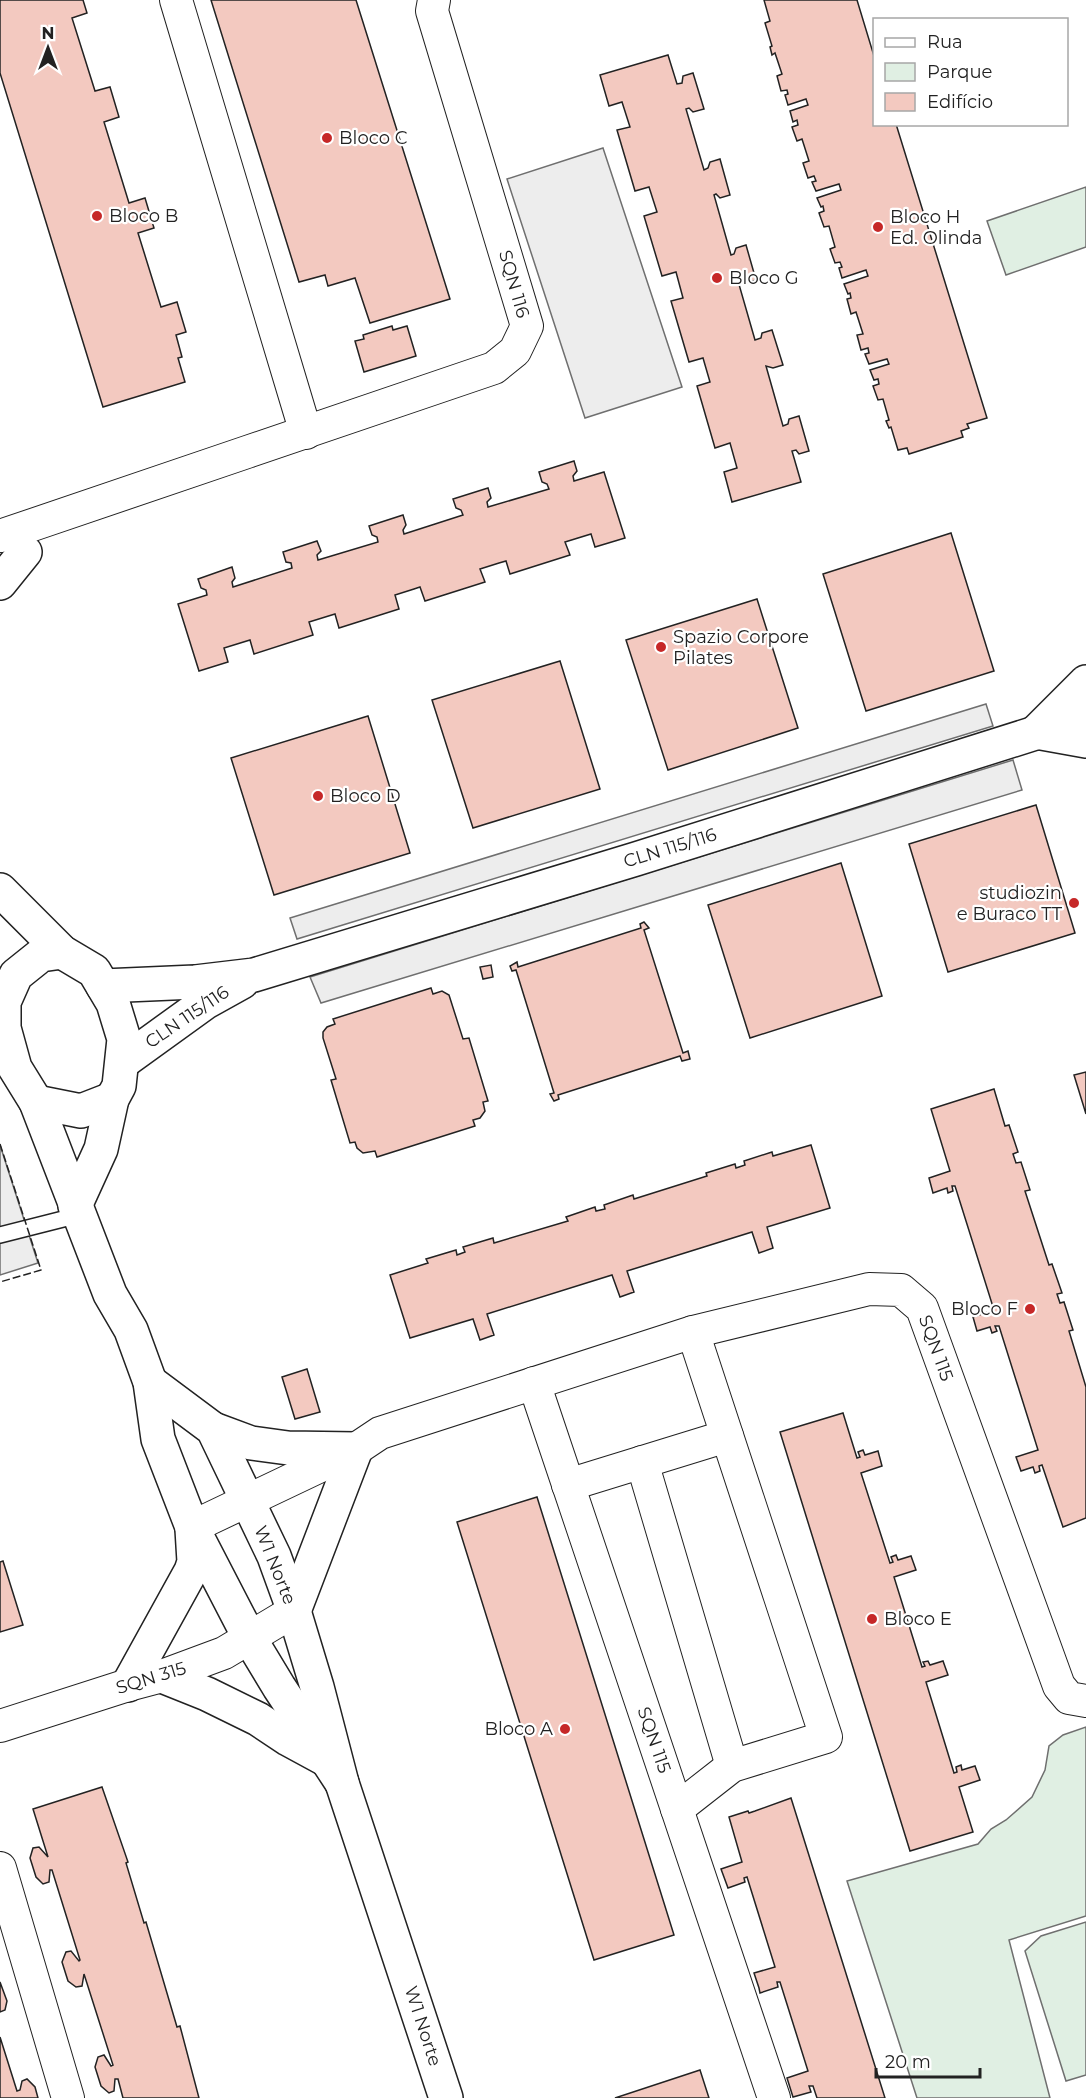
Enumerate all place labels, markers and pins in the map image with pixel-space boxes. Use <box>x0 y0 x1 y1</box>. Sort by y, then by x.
place label: Bloco C <box>339 127 408 149</box>
marker: Bloco C <box>320 131 334 145</box>
place label: Bloco B <box>109 205 178 227</box>
place label: Bloco H Ed. Olinda <box>890 206 982 249</box>
marker: Bloco B <box>90 209 104 223</box>
marker: Bloco H Ed. Olinda <box>871 220 885 234</box>
place label: Bloco G <box>729 267 799 289</box>
marker: Bloco G <box>710 271 724 285</box>
place label: Spazio Corpore Pilates <box>673 626 809 669</box>
marker: Spazio Corpore Pilates <box>654 640 668 654</box>
place label: Bloco D <box>330 785 401 807</box>
marker: Bloco D <box>311 789 325 803</box>
place label: studiozin e Buraco TT <box>957 882 1063 925</box>
marker: studiozin e Buraco TT <box>1067 896 1081 910</box>
place label: Bloco F <box>951 1298 1018 1320</box>
marker: Bloco F <box>1023 1302 1037 1316</box>
place label: Bloco E <box>884 1608 952 1630</box>
marker: Bloco E <box>865 1612 879 1626</box>
place label: Bloco A <box>484 1718 553 1740</box>
marker: Bloco A <box>558 1722 572 1736</box>

